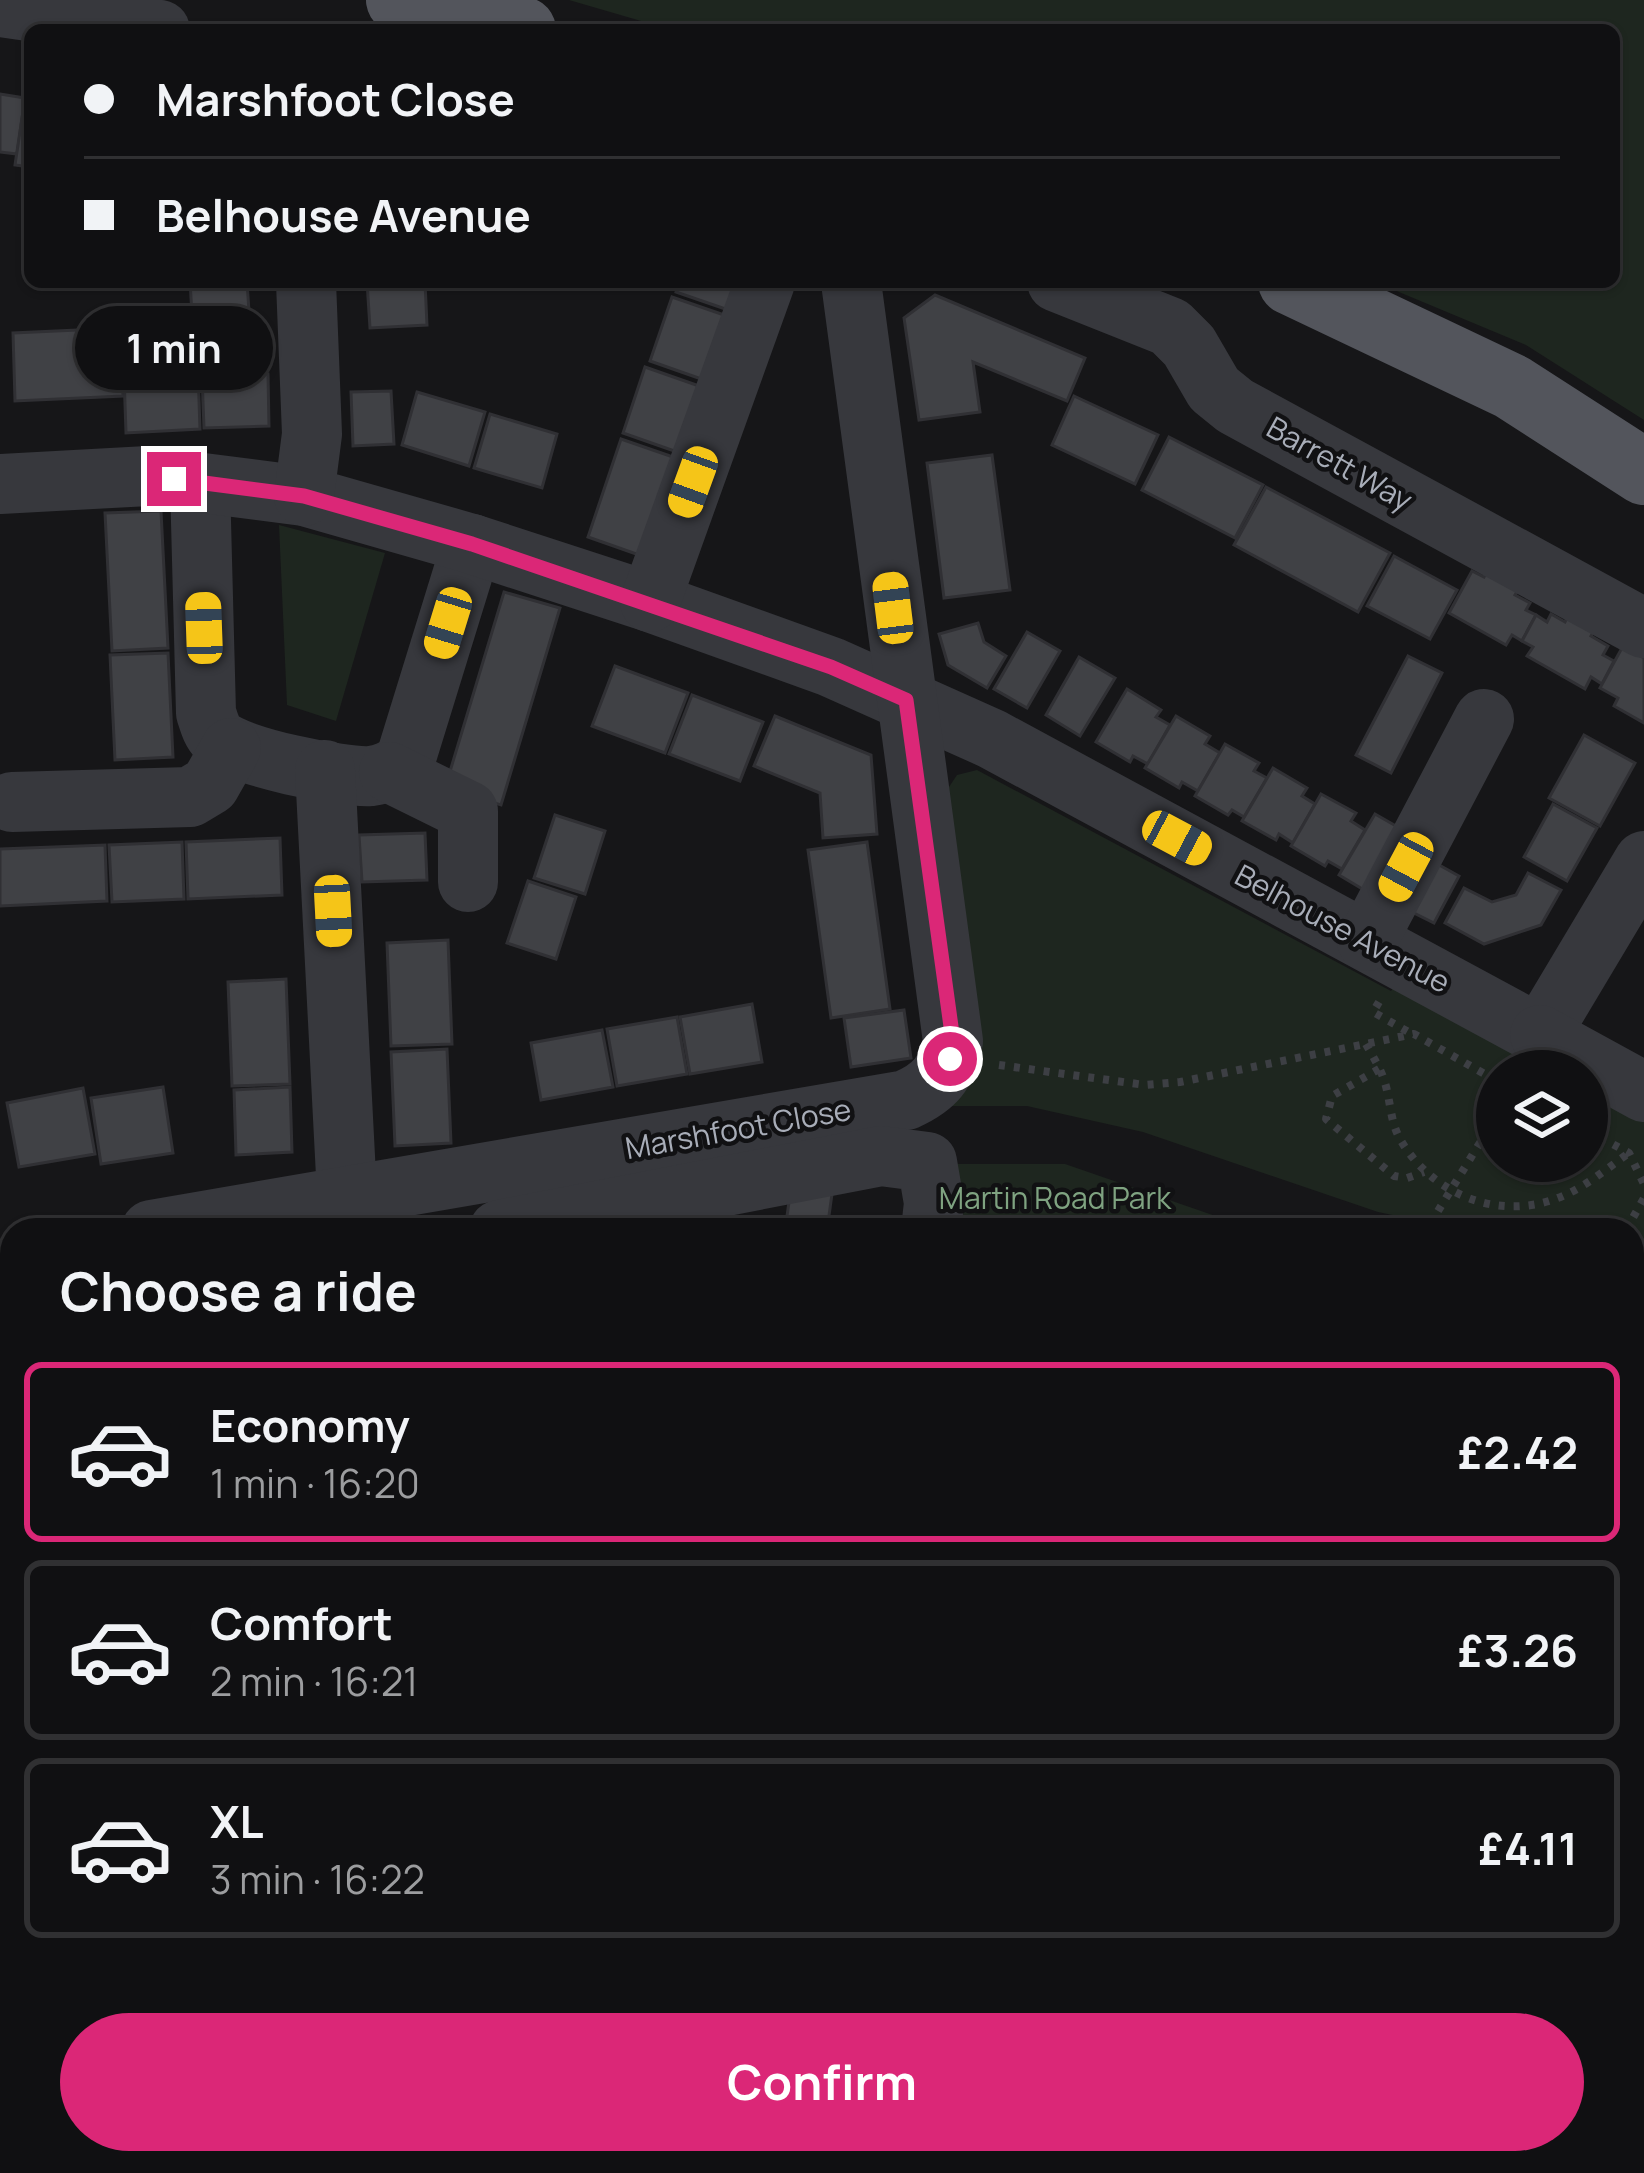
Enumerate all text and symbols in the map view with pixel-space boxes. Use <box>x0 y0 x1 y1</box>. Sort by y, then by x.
text: Marshfoot Close <box>156 68 515 130</box>
text: Belhouse Avenue <box>156 184 531 246</box>
callout: 1 min <box>75 305 273 389</box>
text: 1 min <box>126 321 222 375</box>
street label: Barrett Way <box>1260 406 1420 520</box>
car <box>664 442 722 522</box>
route end <box>147 452 201 506</box>
car <box>871 570 915 646</box>
car <box>420 583 476 663</box>
car <box>185 591 223 665</box>
car <box>1137 805 1217 871</box>
car <box>1373 827 1439 907</box>
street label: Belhouse Avenue <box>1228 854 1458 1002</box>
car <box>313 874 353 948</box>
route start <box>923 1032 977 1086</box>
map controls <box>1476 1050 1608 1182</box>
button: layers <box>1476 1050 1608 1182</box>
street label: Marshfoot Close <box>622 1088 854 1168</box>
park label: Martin Road Park <box>939 1177 1172 1218</box>
text: Choose a ride <box>60 1253 417 1327</box>
text: Economy <box>210 1394 410 1456</box>
icon: car <box>66 1398 174 1506</box>
text: £2.42 <box>1458 1421 1578 1483</box>
text: 1 min · 16:20 <box>210 1456 420 1510</box>
text: Comfort <box>210 1592 393 1654</box>
icon: car <box>66 1596 174 1704</box>
text: £3.26 <box>1458 1619 1578 1681</box>
text: 2 min · 16:21 <box>210 1654 418 1708</box>
text: XL <box>210 1790 264 1852</box>
icon: car <box>66 1794 174 1902</box>
text: £4.11 <box>1478 1817 1578 1879</box>
text: 3 min · 16:22 <box>210 1852 425 1906</box>
button: Confirm <box>60 2013 1584 2151</box>

